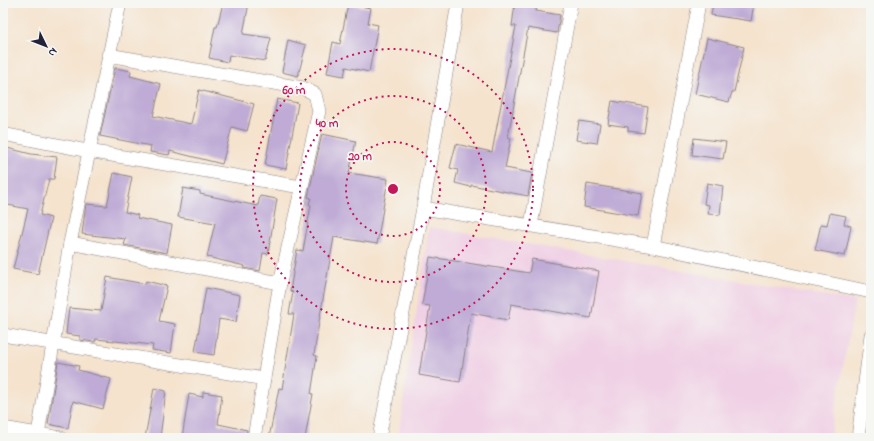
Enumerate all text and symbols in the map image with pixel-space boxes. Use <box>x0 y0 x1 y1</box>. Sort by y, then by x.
north arrow <box>26 26 66 66</box>
text: N <box>44 44 61 60</box>
text: 60 m <box>282 82 306 100</box>
text: 40 m <box>315 115 339 133</box>
text: 20 m <box>347 148 372 166</box>
centre of rings <box>386 182 400 196</box>

